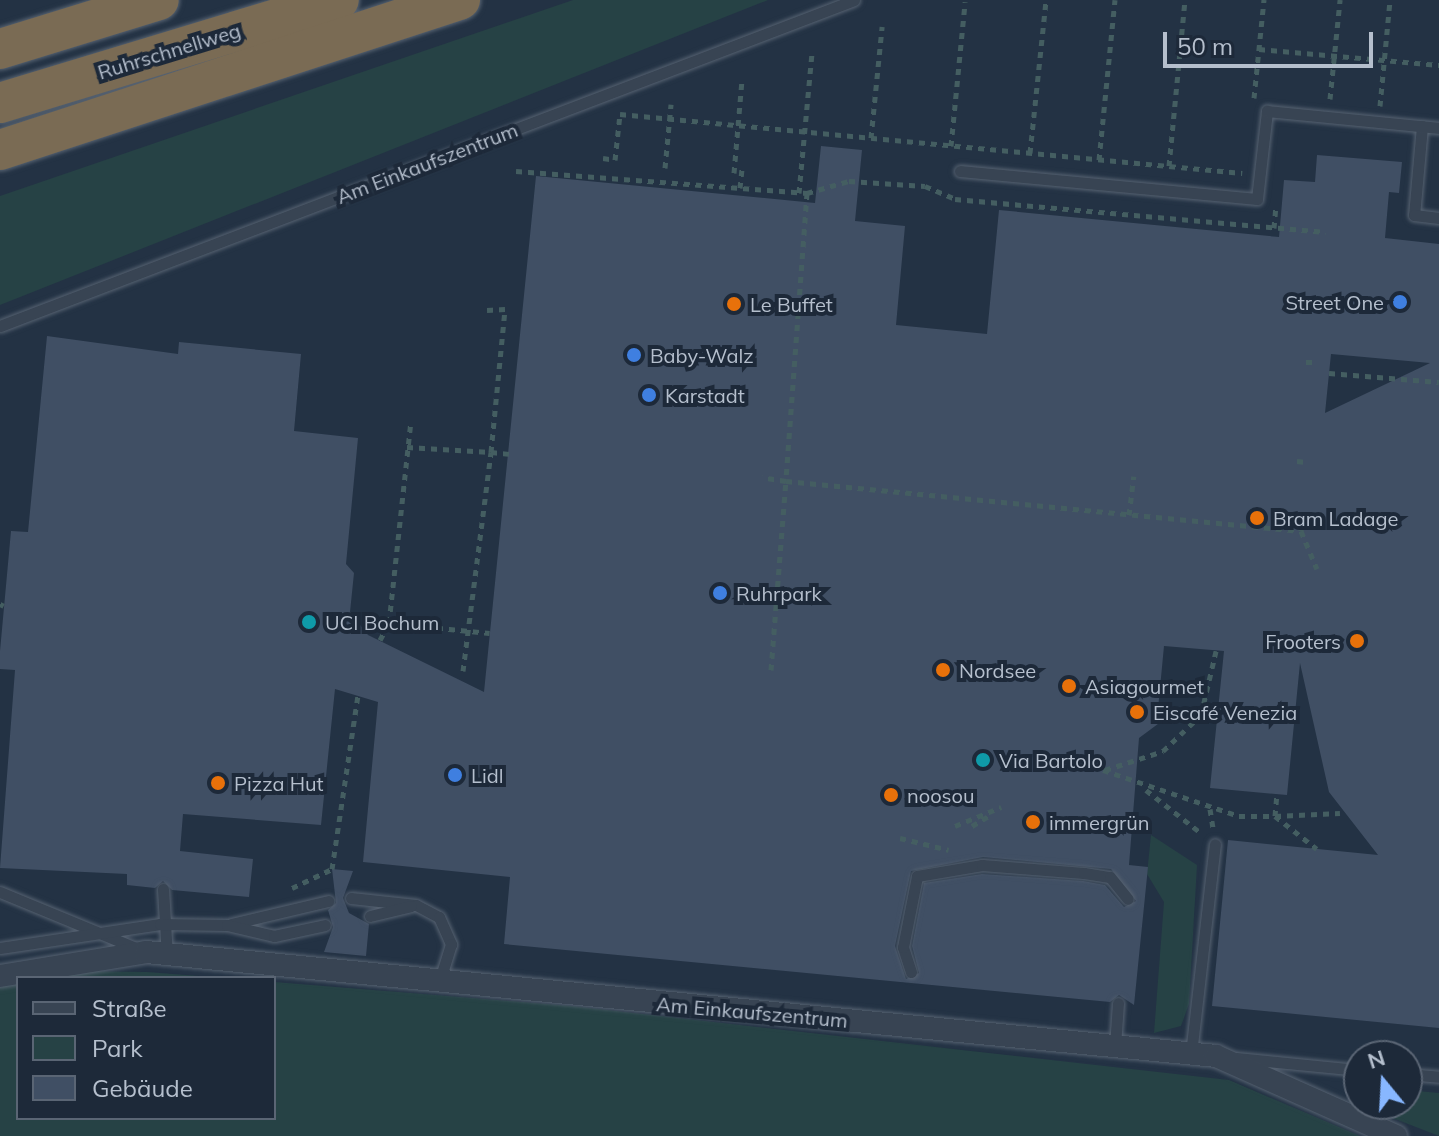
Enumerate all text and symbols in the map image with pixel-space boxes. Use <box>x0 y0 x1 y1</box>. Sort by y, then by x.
scale bar <box>1167 16 1377 66</box>
street label: Ruhrschnellweg <box>95 18 243 84</box>
text: 50 m <box>1177 31 1233 61</box>
street label: Am Einkaufszentrum <box>333 117 521 209</box>
place label: Street One <box>1285 290 1384 314</box>
place label: Le Buffet <box>750 292 833 316</box>
marker: Street One <box>1391 293 1409 311</box>
marker: Le Buffet <box>725 295 743 313</box>
place label: Baby-Walz <box>650 343 754 367</box>
marker: Baby-Walz <box>625 346 643 364</box>
place label: Karstadt <box>665 383 745 407</box>
marker: Karstadt <box>640 386 658 404</box>
place label: Bram Ladage <box>1273 506 1398 530</box>
marker: Bram Ladage <box>1248 509 1266 527</box>
place label: Ruhrpark <box>736 581 822 605</box>
marker: Ruhrpark <box>711 584 729 602</box>
place label: UCI Bochum <box>325 610 439 634</box>
marker: UCI Bochum <box>300 613 318 631</box>
place label: Frooters <box>1265 629 1341 653</box>
marker: Frooters <box>1348 632 1366 650</box>
place label: Nordsee <box>959 658 1036 682</box>
marker: Nordsee <box>934 661 952 679</box>
place label: Asiagourmet <box>1085 674 1204 698</box>
marker: Asiagourmet <box>1060 677 1078 695</box>
place label: Eiscafé Venezia <box>1153 700 1297 724</box>
marker: Eiscafé Venezia <box>1128 703 1146 721</box>
place label: Via Bartolo <box>999 748 1103 772</box>
marker: Via Bartolo <box>974 751 992 769</box>
place label: Lidl <box>471 763 503 787</box>
marker: Lidl <box>446 766 464 784</box>
place label: Pizza Hut <box>234 771 324 795</box>
marker: Pizza Hut <box>209 774 227 792</box>
place label: noosou <box>907 783 974 807</box>
marker: noosou <box>882 786 900 804</box>
place label: immergrün <box>1049 810 1149 834</box>
marker: immergrün <box>1024 813 1042 831</box>
legend <box>16 976 276 1120</box>
street label: Am Einkaufszentrum <box>655 992 849 1032</box>
text: Straße <box>92 993 167 1023</box>
text: Park <box>92 1033 143 1063</box>
north arrow <box>1343 1040 1423 1120</box>
text: N <box>1364 1043 1388 1075</box>
text: Gebäude <box>92 1073 193 1103</box>

